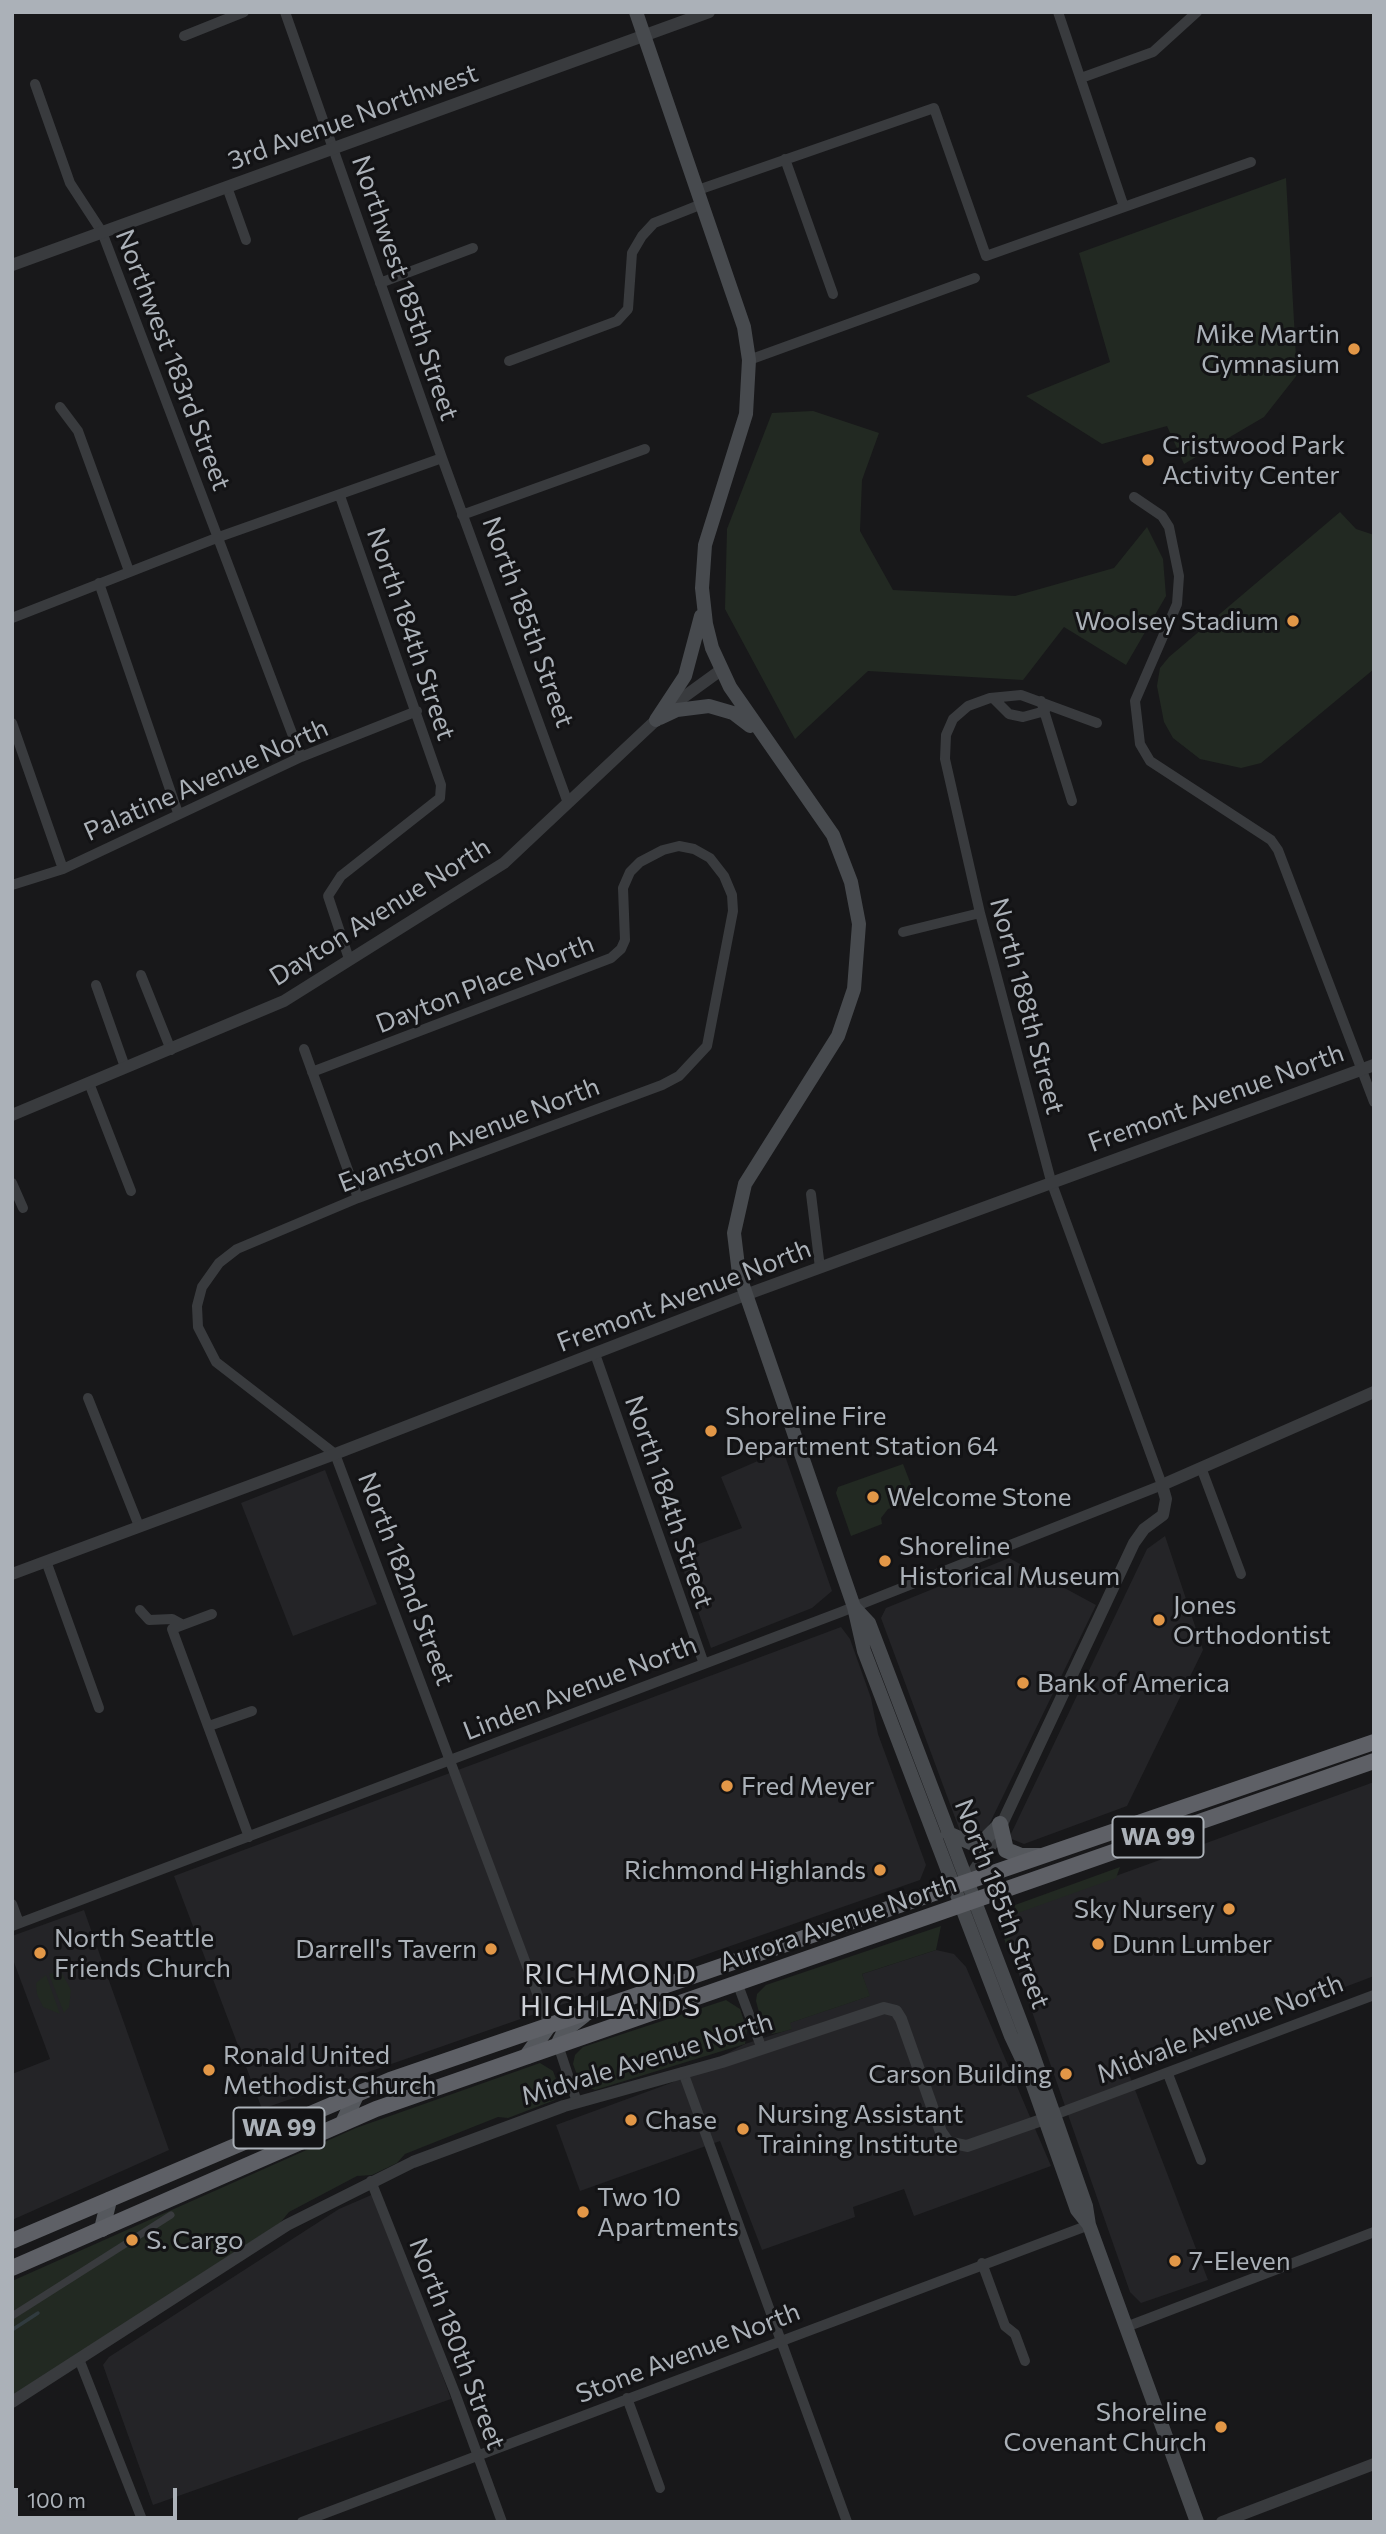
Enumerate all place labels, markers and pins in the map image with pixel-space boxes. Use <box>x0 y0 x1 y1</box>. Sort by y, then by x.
place label: Mike Martin Gymnasium <box>1195 318 1340 380</box>
marker: Mike Martin Gymnasium <box>1346 341 1362 357</box>
place label: Cristwood Park Activity Center <box>1162 429 1345 490</box>
marker: Cristwood Park Activity Center <box>1140 452 1156 468</box>
place label: Woolsey Stadium <box>1075 605 1279 637</box>
marker: Woolsey Stadium <box>1285 613 1301 629</box>
place label: Shoreline Fire Department Station 64 <box>725 1400 998 1462</box>
marker: Shoreline Fire Department Station 64 <box>703 1423 719 1439</box>
place label: Welcome Stone <box>887 1481 1071 1513</box>
marker: Welcome Stone <box>865 1489 881 1505</box>
place label: Shoreline Historical Museum <box>899 1530 1120 1592</box>
marker: Shoreline Historical Museum <box>877 1553 893 1569</box>
place label: Jones Orthodontist <box>1173 1589 1331 1650</box>
marker: Jones Orthodontist <box>1151 1612 1167 1628</box>
place label: Bank of America <box>1037 1667 1230 1699</box>
marker: Bank of America <box>1015 1675 1031 1691</box>
place label: Fred Meyer <box>741 1770 874 1802</box>
marker: Fred Meyer <box>719 1778 735 1794</box>
place label: Richmond Highlands <box>624 1854 866 1886</box>
marker: Richmond Highlands <box>872 1862 888 1878</box>
place label: Sky Nursery <box>1074 1893 1215 1925</box>
marker: Sky Nursery <box>1221 1901 1237 1917</box>
place label: North Seattle Friends Church <box>54 1922 231 1983</box>
place label: Dunn Lumber <box>1112 1928 1272 1960</box>
place label: Darrell's Tavern <box>295 1933 477 1965</box>
marker: Dunn Lumber <box>1090 1936 1106 1952</box>
marker: Darrell's Tavern <box>483 1941 499 1957</box>
marker: North Seattle Friends Church <box>32 1945 48 1961</box>
place label: Ronald United Methodist Church <box>223 2039 436 2100</box>
place label: Carson Building <box>868 2058 1052 2090</box>
marker: Ronald United Methodist Church <box>201 2062 217 2078</box>
marker: Carson Building <box>1058 2066 1074 2082</box>
place label: Nursing Assistant Training Institute <box>757 2098 963 2160</box>
place label: Chase <box>645 2104 717 2136</box>
marker: Chase <box>623 2112 639 2128</box>
marker: Nursing Assistant Training Institute <box>735 2121 751 2137</box>
place label: Two 10 Apartments <box>597 2181 739 2242</box>
marker: Two 10 Apartments <box>575 2204 591 2220</box>
place label: S. Cargo <box>146 2224 244 2256</box>
marker: S. Cargo <box>124 2232 140 2248</box>
place label: 7-Eleven <box>1189 2245 1291 2277</box>
marker: 7-Eleven <box>1167 2253 1183 2269</box>
place label: Shoreline Covenant Church <box>1004 2396 1207 2458</box>
marker: Shoreline Covenant Church <box>1213 2419 1229 2435</box>

